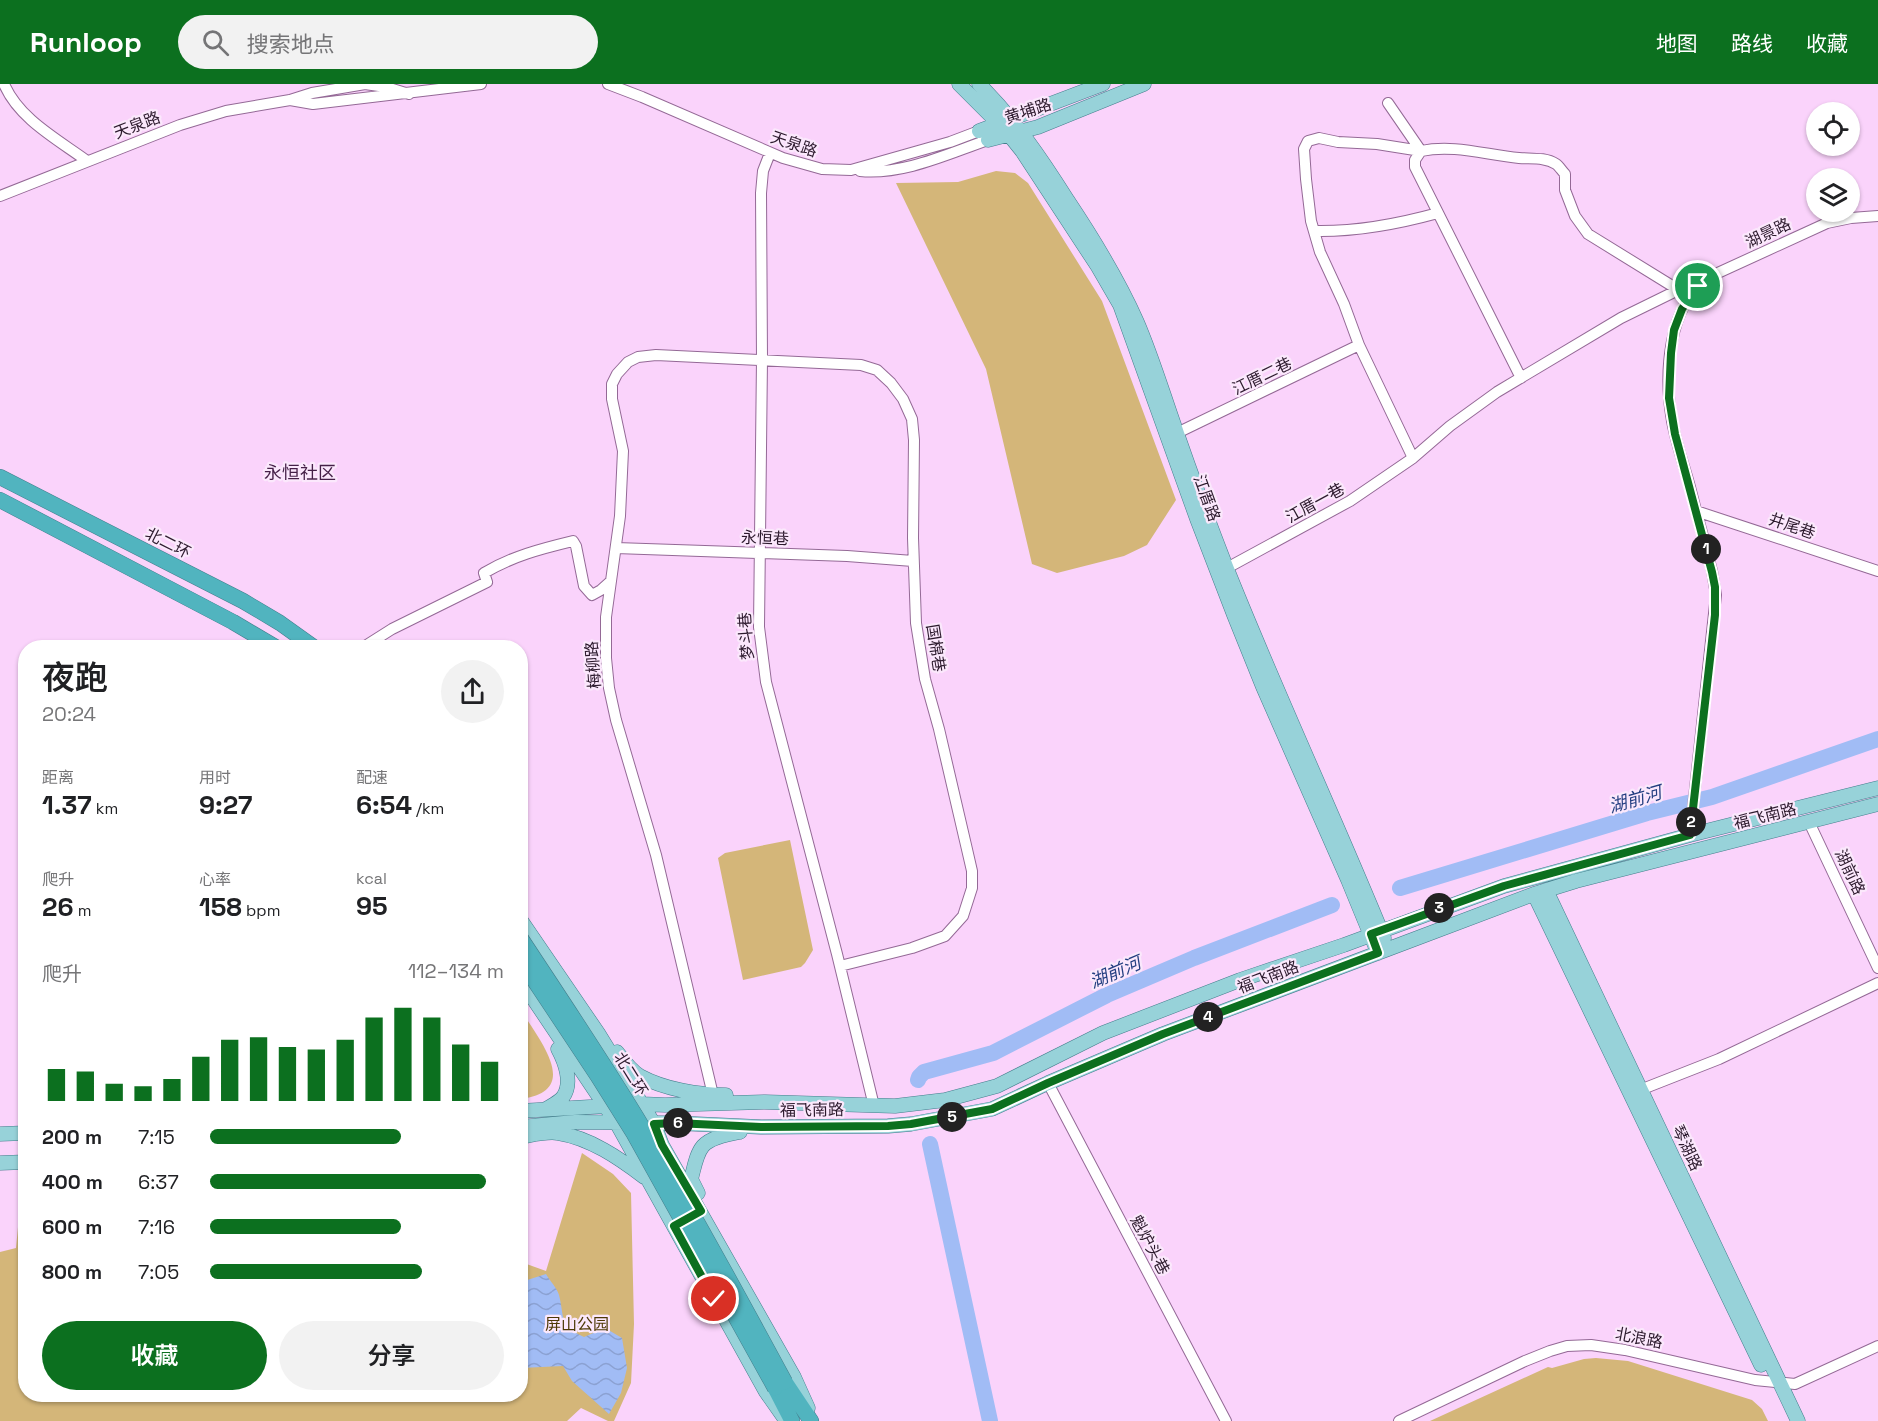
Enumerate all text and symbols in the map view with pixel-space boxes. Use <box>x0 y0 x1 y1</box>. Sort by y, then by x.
search box <box>178 15 598 69</box>
text: Runloop <box>30 24 142 60</box>
icon: search <box>199 26 232 59</box>
text: 搜索地点 <box>247 30 335 58</box>
text: 地图 <box>1656 30 1698 57</box>
text: 路线 <box>1731 30 1773 57</box>
text: 收藏 <box>1806 30 1848 57</box>
street label: 黄埔路 <box>1002 94 1054 128</box>
map controls <box>1806 102 1860 222</box>
button: locate <box>1806 102 1860 156</box>
street label: 天泉路 <box>111 107 163 143</box>
street label: 天泉路 <box>768 126 820 162</box>
button: layers <box>1806 168 1860 222</box>
street label: 湖景路 <box>1742 213 1794 253</box>
pin <box>1672 260 1723 311</box>
icon: arrive <box>1681 269 1714 302</box>
street label: 江厝二巷 <box>1229 353 1295 399</box>
district label: 永恒社区 <box>264 461 336 484</box>
street label: 江厝路 <box>1189 472 1225 524</box>
street label: 江厝一巷 <box>1282 478 1348 528</box>
street label: 井尾巷 <box>1766 508 1818 544</box>
street label: 北二环 <box>142 523 194 563</box>
street label: 永恒巷 <box>741 527 789 549</box>
pin: 1 <box>1691 534 1721 564</box>
text: 1 <box>1702 538 1710 559</box>
street label: 梦斗巷 <box>734 611 758 661</box>
street label: 国棉巷 <box>922 623 950 673</box>
street label: 梅柳路 <box>581 640 605 690</box>
text: 夜跑 <box>42 657 108 699</box>
button: share <box>441 660 504 723</box>
text: 20:24 <box>42 701 96 727</box>
text: 距离 <box>42 767 74 788</box>
text: 用时 <box>199 767 231 788</box>
text: 配速 <box>356 767 388 788</box>
water label: 湖前河 <box>1606 780 1667 817</box>
text: 1.37 <box>42 788 92 822</box>
text: 9:27 <box>199 788 252 822</box>
text: 6:54 <box>356 788 412 822</box>
text: km <box>92 798 118 819</box>
text: /km <box>412 798 444 819</box>
street label: 福飞南路 <box>1731 798 1799 834</box>
pin: 2 <box>1676 807 1706 837</box>
text: 2 <box>1686 811 1696 832</box>
street label: 湖前路 <box>1830 846 1870 898</box>
text: kcal <box>356 868 387 889</box>
text: 爬升 <box>42 869 74 890</box>
text: 心率 <box>199 869 231 890</box>
text: 95 <box>356 889 388 923</box>
text: 26 <box>42 890 74 924</box>
text: 158 <box>199 890 242 924</box>
pin: 3 <box>1424 893 1454 923</box>
text: 3 <box>1434 897 1444 918</box>
text: m <box>74 900 91 921</box>
text: bpm <box>242 900 280 921</box>
water label: 湖前河 <box>1086 950 1147 993</box>
street label: 福飞南路 <box>1234 956 1302 998</box>
text: 112–134 m <box>408 958 504 984</box>
text: 爬升 <box>42 961 82 987</box>
pin: 4 <box>1193 1002 1223 1032</box>
text: 4 <box>1203 1006 1213 1027</box>
street label: 北二环 <box>609 1048 653 1100</box>
street label: 福飞南路 <box>780 1099 844 1121</box>
pin: 5 <box>937 1102 967 1132</box>
text: 5 <box>947 1106 957 1127</box>
pin: 6 <box>663 1108 693 1138</box>
text: 6 <box>673 1112 683 1133</box>
street label: 琴湖路 <box>1667 1122 1707 1174</box>
text: 200 m <box>42 1124 102 1150</box>
text: 7:15 <box>138 1124 175 1150</box>
text: 400 m <box>42 1169 103 1195</box>
text: 6:37 <box>138 1169 179 1195</box>
street label: 魁炉头巷 <box>1126 1212 1174 1278</box>
text: 600 m <box>42 1214 102 1240</box>
text: 7:16 <box>138 1214 175 1240</box>
text: 800 m <box>42 1259 102 1285</box>
text: 7:05 <box>138 1259 179 1285</box>
pin <box>688 1273 739 1324</box>
icon: check <box>697 1282 730 1315</box>
park label: 屏山公园 <box>545 1314 609 1335</box>
button: 收藏 <box>42 1321 267 1390</box>
button: 分享 <box>279 1321 504 1390</box>
street label: 北浪路 <box>1613 1323 1665 1353</box>

